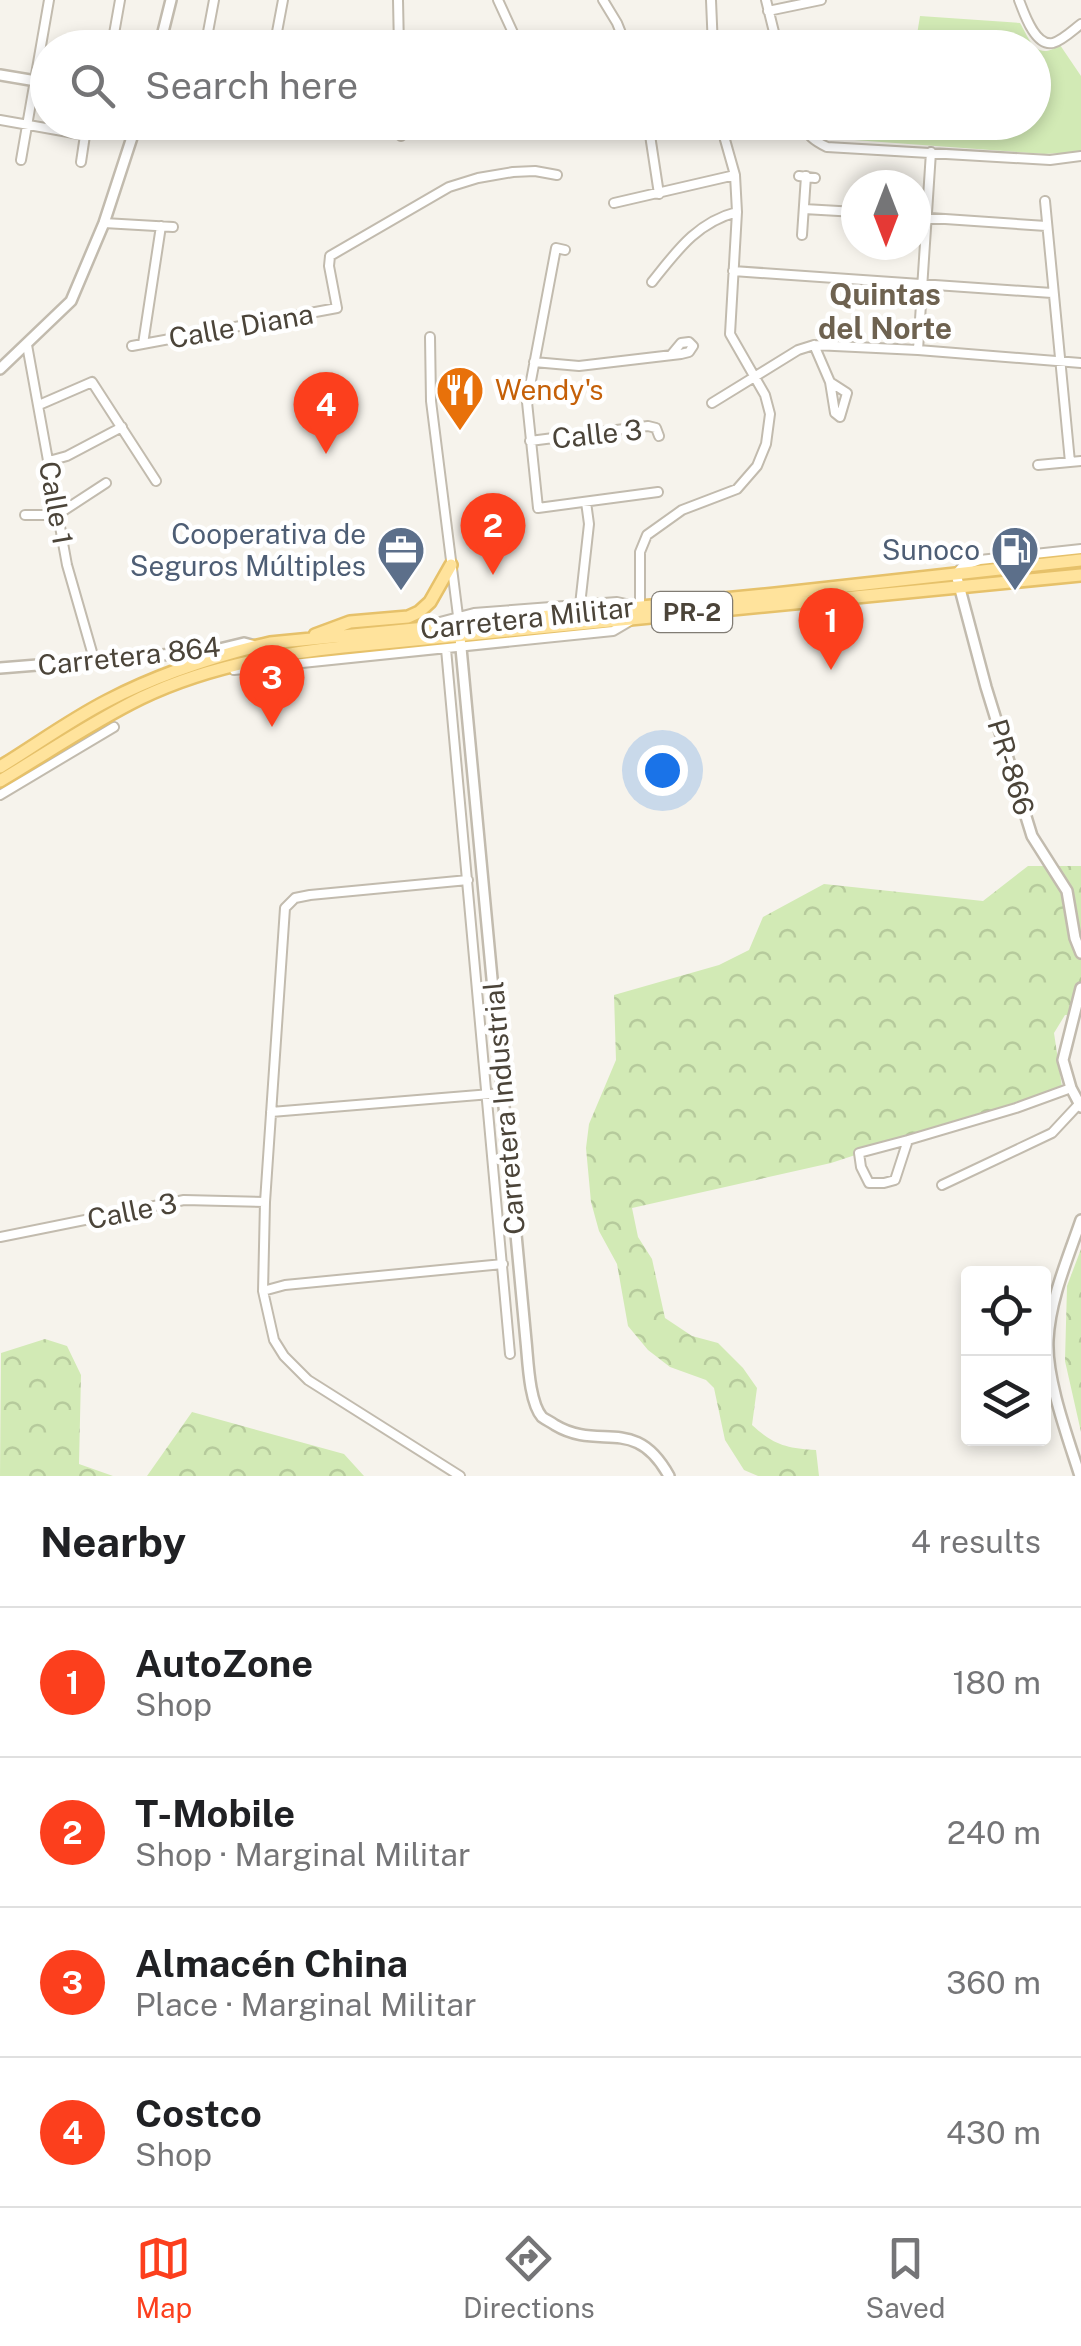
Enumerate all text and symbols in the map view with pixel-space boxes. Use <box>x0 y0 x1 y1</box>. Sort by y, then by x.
search box <box>30 30 1051 140</box>
icon: search <box>65 58 120 113</box>
text: Search here <box>145 63 358 108</box>
north arrow <box>841 170 931 260</box>
district label: Quintas del Norte <box>818 276 952 346</box>
street label: Calle Diana <box>166 297 316 354</box>
restaurant icon: Wendy's <box>434 364 486 432</box>
pin: 4 <box>294 372 358 454</box>
place label: Wendy's <box>495 373 603 406</box>
street label: Calle 3 <box>550 412 644 455</box>
street label: Calle 1 <box>33 459 80 547</box>
pin: 2 <box>460 492 526 575</box>
place label: Cooperativa de Seguros Múltiples <box>130 517 366 582</box>
office icon: Cooperativa de Seguros Múltiples <box>375 524 427 592</box>
fuel station icon: Sunoco <box>989 524 1041 592</box>
place label: Sunoco <box>882 533 980 566</box>
pin: 1 <box>798 588 864 670</box>
street label: Carretera Militar <box>418 590 636 645</box>
road number: PR-2 <box>652 592 732 632</box>
street label: Carretera 864 <box>36 630 222 682</box>
pin: 3 <box>240 644 304 727</box>
street label: PR-866 <box>981 715 1042 819</box>
your location <box>637 745 688 796</box>
street label: Carretera Industrial <box>476 980 531 1236</box>
street label: Calle 3 <box>84 1186 179 1235</box>
map controls <box>961 1266 1051 1446</box>
button: locate <box>961 1266 1051 1356</box>
button: layers <box>961 1356 1051 1446</box>
text: Nearby <box>40 1517 186 1566</box>
text: 4 results <box>911 1523 1041 1560</box>
text: AutoZone <box>135 1641 313 1686</box>
text: 1 <box>66 1664 79 1701</box>
text: 180 m <box>952 1664 1041 1701</box>
text: Shop <box>135 1686 212 1723</box>
text: T-Mobile <box>135 1791 295 1836</box>
text: 2 <box>62 1814 83 1851</box>
text: 240 m <box>947 1814 1041 1851</box>
text: Shop · Marginal Militar <box>135 1836 471 1873</box>
text: Almacén China <box>135 1941 408 1986</box>
text: 3 <box>62 1964 83 2001</box>
text: 360 m <box>946 1964 1041 2001</box>
text: Place · Marginal Militar <box>135 1986 477 2023</box>
text: Costco <box>135 2091 262 2136</box>
text: 4 <box>62 2114 83 2151</box>
text: 430 m <box>946 2114 1041 2151</box>
text: Shop <box>135 2136 212 2173</box>
tab: Map <box>135 2231 192 2324</box>
tab: Directions <box>463 2231 595 2324</box>
tab: Saved <box>865 2231 946 2324</box>

